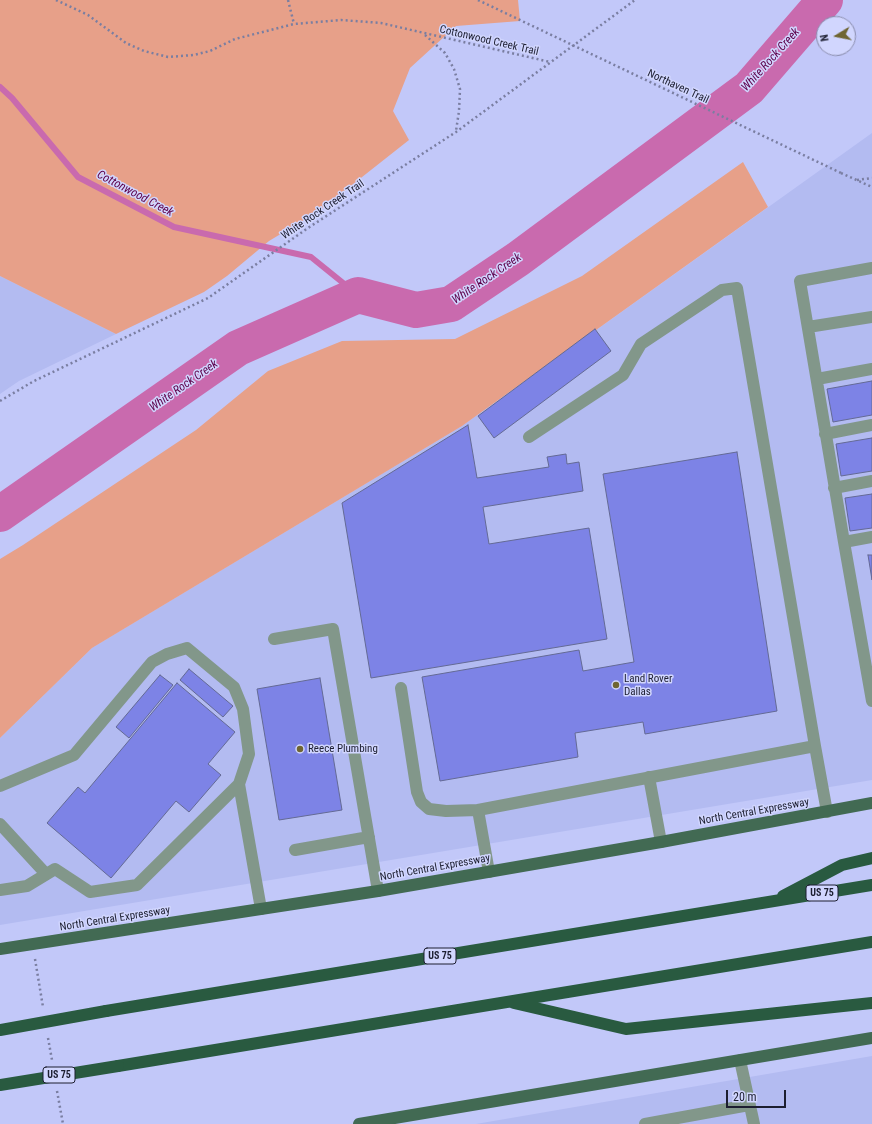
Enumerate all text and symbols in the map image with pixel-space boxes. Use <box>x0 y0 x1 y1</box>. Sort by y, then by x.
north arrow <box>816 16 856 56</box>
street label: Cottonwood Creek Trail <box>438 23 540 59</box>
water label: White Rock Creek <box>739 25 803 95</box>
text: N <box>818 34 832 42</box>
street label: Northaven Trail <box>645 67 711 107</box>
water label: Cottonwood Creek <box>94 168 176 220</box>
street label: White Rock Creek Trail <box>279 177 367 243</box>
water label: White Rock Creek <box>450 251 524 307</box>
water label: White Rock Creek <box>147 357 221 415</box>
place label: Land Rover Dallas <box>624 672 672 698</box>
marker: Land Rover Dallas <box>611 680 621 690</box>
place label: Reece Plumbing <box>308 742 378 756</box>
marker: Reece Plumbing <box>295 744 305 754</box>
street label: North Central Expressway <box>698 796 810 828</box>
street label: North Central Expressway <box>379 852 491 884</box>
road number: US 75 <box>806 885 838 901</box>
street label: North Central Expressway <box>59 904 171 934</box>
road number: US 75 <box>424 948 456 964</box>
road number: US 75 <box>43 1067 75 1083</box>
scale bar <box>728 1082 788 1108</box>
text: 20 m <box>733 1090 757 1104</box>

